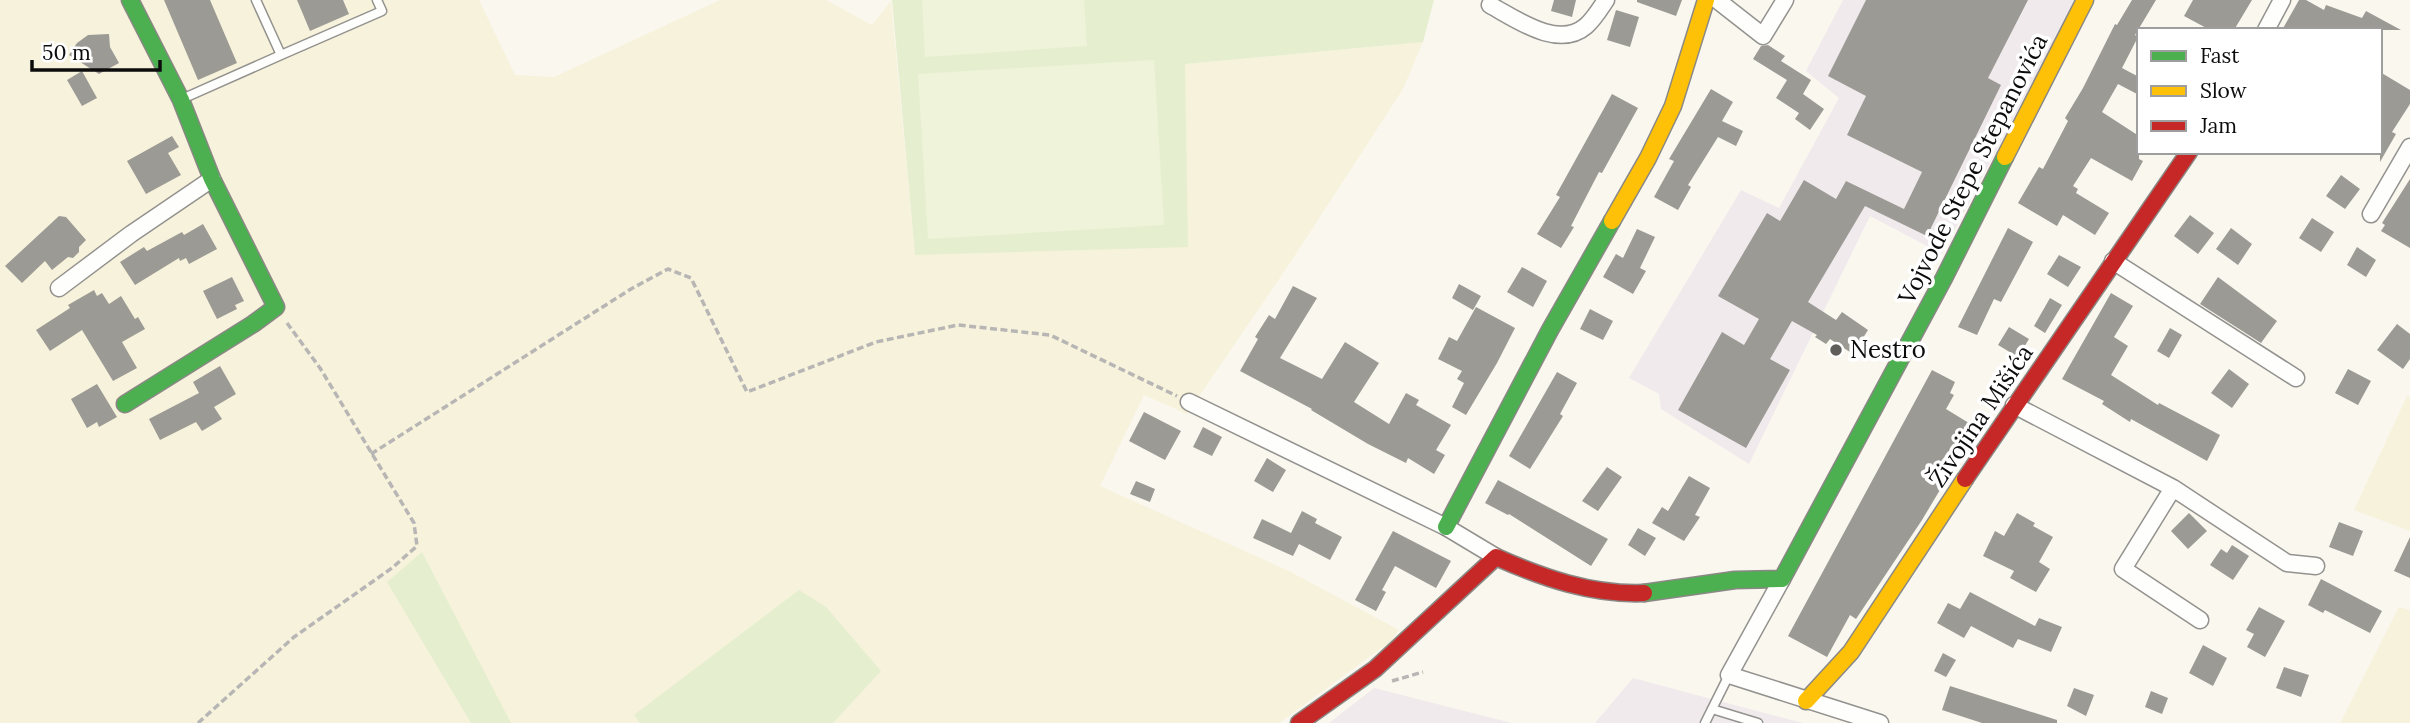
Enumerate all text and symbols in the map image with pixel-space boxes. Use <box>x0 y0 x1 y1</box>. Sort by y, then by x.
scale bar <box>32 28 159 72</box>
street label: Vojvode Stepe Stepanovića <box>1890 28 2054 310</box>
legend <box>2137 28 2382 154</box>
text: 50 m <box>42 39 91 66</box>
text: Fast <box>2200 42 2240 69</box>
text: Slow <box>2200 77 2247 104</box>
text: Jam <box>2199 112 2237 139</box>
place label: Nestro <box>1850 334 1926 365</box>
street label: Živojina Mišića <box>1921 338 2040 493</box>
marker: Nestro <box>1828 342 1844 358</box>

